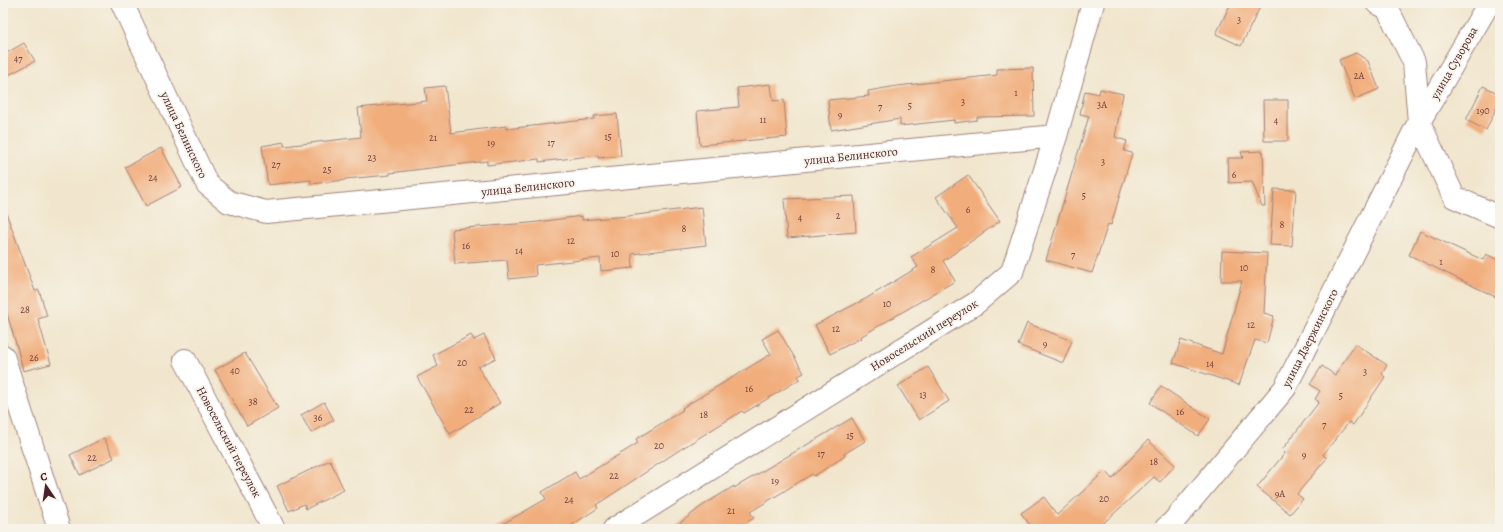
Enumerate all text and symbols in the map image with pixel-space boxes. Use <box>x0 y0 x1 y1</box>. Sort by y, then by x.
house number: 3 <box>1237 13 1241 26</box>
street label: улица Суворова <box>1426 23 1481 103</box>
house number: 47 <box>14 52 23 65</box>
house number: 2А <box>1354 69 1364 82</box>
house number: 1 <box>1014 86 1018 99</box>
street label: улица Белинского <box>156 88 211 181</box>
house number: 3 <box>961 95 965 108</box>
house number: 3А <box>1097 98 1107 111</box>
house number: 5 <box>908 99 912 112</box>
house number: 7 <box>878 100 883 113</box>
house number: 190 <box>1476 104 1490 117</box>
house number: 9 <box>838 108 843 121</box>
house number: 11 <box>760 113 767 126</box>
house number: 4 <box>1274 114 1279 127</box>
house number: 15 <box>604 130 612 143</box>
house number: 21 <box>429 131 438 144</box>
house number: 19 <box>487 136 495 149</box>
house number: 17 <box>547 136 556 149</box>
street label: улица Белинского <box>802 143 899 169</box>
house number: 23 <box>368 151 376 164</box>
house number: 3 <box>1101 155 1105 168</box>
house number: 27 <box>272 158 281 171</box>
house number: 25 <box>322 163 332 176</box>
house number: 6 <box>1232 168 1237 181</box>
house number: 24 <box>148 171 158 184</box>
street label: улица Белинского <box>479 174 576 200</box>
house number: 5 <box>1082 189 1086 202</box>
house number: 6 <box>966 203 971 216</box>
house number: 2 <box>836 209 841 222</box>
house number: 4 <box>798 211 803 224</box>
house number: 8 <box>1280 218 1285 231</box>
house number: 8 <box>682 222 687 235</box>
house number: 12 <box>567 234 575 247</box>
house number: 16 <box>462 239 470 252</box>
house number: 14 <box>515 244 523 257</box>
house number: 10 <box>611 247 619 260</box>
house number: 7 <box>1071 248 1076 261</box>
house number: 1 <box>1439 255 1443 268</box>
house number: 10 <box>1240 261 1248 274</box>
house number: 8 <box>931 263 936 276</box>
street label: улица Дзержинского <box>1278 286 1342 391</box>
street label: Новосельский переулок <box>867 295 981 375</box>
house number: 10 <box>883 297 891 310</box>
house number: 28 <box>20 303 30 316</box>
house number: 12 <box>1247 318 1255 331</box>
house number: 12 <box>832 322 840 335</box>
house number: 9 <box>1043 337 1048 350</box>
house number: 26 <box>29 351 39 364</box>
house number: 20 <box>457 356 467 369</box>
house number: 14 <box>1206 357 1214 370</box>
house number: 40 <box>230 364 240 377</box>
house number: 3 <box>1363 365 1367 378</box>
house number: 16 <box>745 382 753 395</box>
street label: Новосельский переулок <box>193 384 265 500</box>
house number: 13 <box>919 388 927 401</box>
house number: 5 <box>1339 389 1343 402</box>
house number: 38 <box>248 395 258 408</box>
house number: 22 <box>464 403 474 416</box>
house number: 16 <box>1176 405 1184 418</box>
house number: 18 <box>700 408 708 421</box>
house number: 36 <box>314 411 323 424</box>
house number: 7 <box>1322 418 1327 431</box>
house number: 15 <box>846 429 854 442</box>
house number: 20 <box>654 439 664 452</box>
house number: 17 <box>817 447 826 460</box>
house number: 9 <box>1302 448 1307 461</box>
house number: 22 <box>87 451 97 464</box>
house number: 18 <box>1150 455 1158 468</box>
north arrow <box>26 466 66 506</box>
text: С <box>39 469 49 485</box>
house number: 22 <box>609 469 619 482</box>
house number: 19 <box>771 474 779 487</box>
house number: 9А <box>1275 487 1285 500</box>
house number: 20 <box>1099 492 1109 505</box>
house number: 24 <box>564 493 574 506</box>
house number: 21 <box>727 504 736 517</box>

